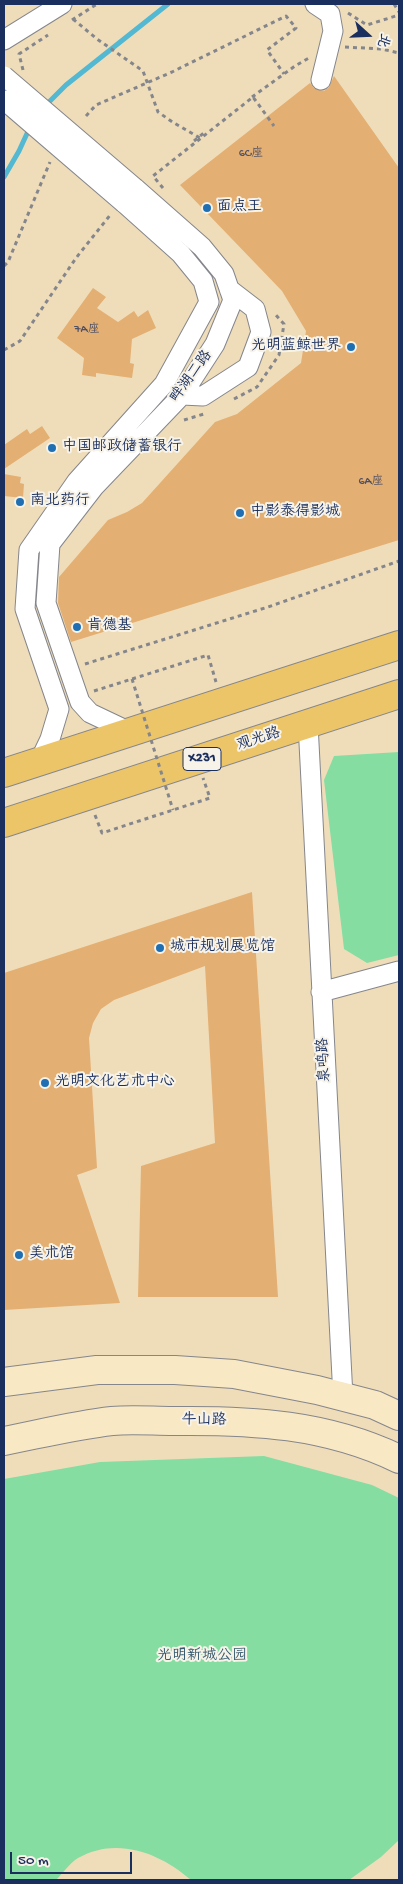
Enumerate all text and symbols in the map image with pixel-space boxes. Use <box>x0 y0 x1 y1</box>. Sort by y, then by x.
north arrow <box>343 10 393 60</box>
text: 北 <box>372 31 393 50</box>
house number: 6C座 <box>239 147 263 161</box>
place label: 面点王 <box>217 199 262 217</box>
marker: 面点王 <box>201 202 213 214</box>
house number: 7A座 <box>74 323 100 337</box>
place label: 光明蓝鲸世界 <box>251 338 341 356</box>
marker: 光明蓝鲸世界 <box>345 341 357 353</box>
street label: 畔湖二路 <box>167 347 217 407</box>
place label: 中国邮政储蓄银行 <box>62 439 182 457</box>
marker: 中国邮政储蓄银行 <box>46 442 58 454</box>
house number: 6A座 <box>358 475 384 489</box>
place label: 南北药行 <box>30 493 90 511</box>
marker: 南北药行 <box>14 496 26 508</box>
place label: 中影泰得影城 <box>250 504 340 522</box>
marker: 中影泰得影城 <box>234 507 246 519</box>
place label: 肯德基 <box>87 618 132 636</box>
marker: 肯德基 <box>71 621 83 633</box>
street label: 观光路 <box>235 724 283 756</box>
road number: X231 <box>183 748 221 771</box>
place label: 城市规划展览馆 <box>170 939 275 957</box>
marker: 城市规划展览馆 <box>154 942 166 954</box>
street label: 泉鸣路 <box>315 1037 335 1083</box>
place label: 光明文化艺术中心 <box>55 1074 175 1092</box>
marker: 光明文化艺术中心 <box>39 1077 51 1089</box>
place label: 美术馆 <box>29 1246 74 1264</box>
marker: 美术馆 <box>13 1249 25 1261</box>
street label: 牛山路 <box>181 1412 227 1430</box>
park label: 光明新城公园 <box>157 1648 247 1666</box>
scale bar <box>12 1842 135 1874</box>
text: 50 m <box>18 1852 49 1870</box>

